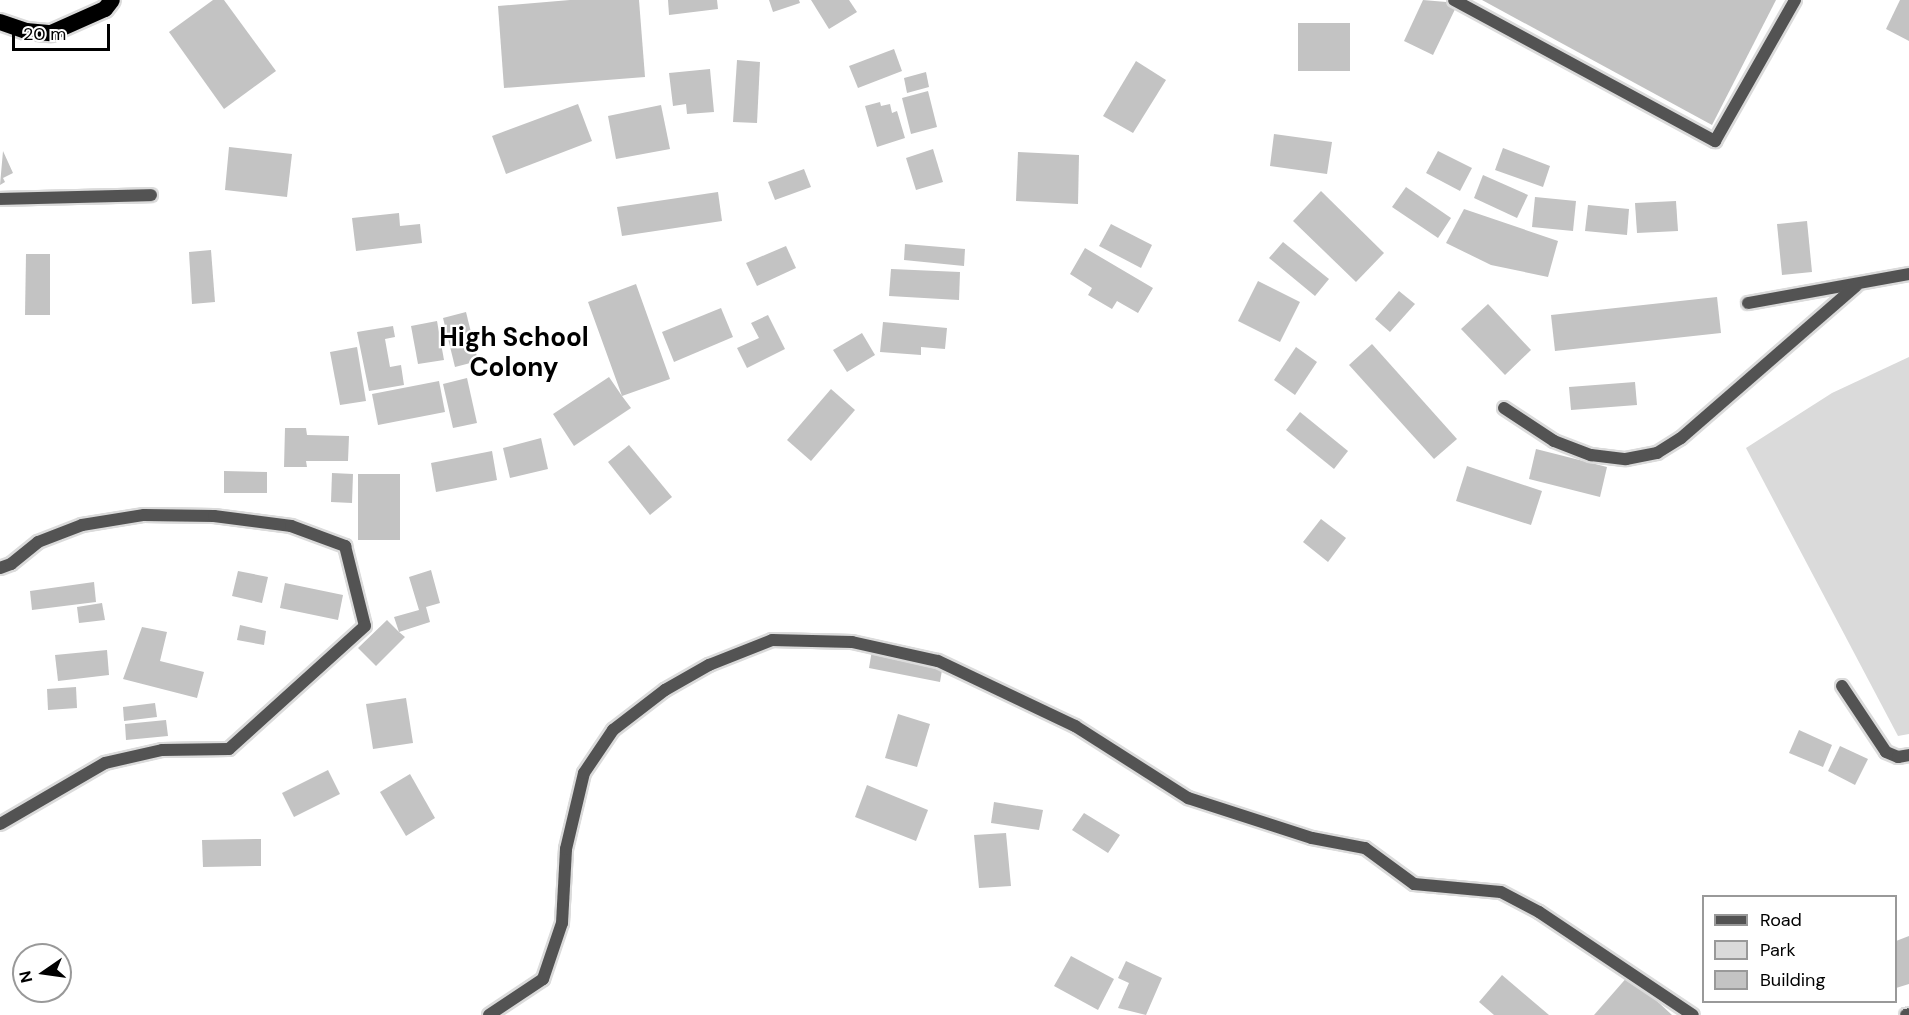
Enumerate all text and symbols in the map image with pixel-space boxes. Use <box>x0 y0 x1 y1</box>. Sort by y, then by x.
scale bar <box>15 12 112 50</box>
text: 20 m <box>23 22 66 46</box>
district label: High School Colony <box>439 322 589 384</box>
legend <box>1702 895 1897 1003</box>
text: Road <box>1760 908 1802 932</box>
text: Park <box>1760 938 1796 962</box>
north arrow <box>12 943 72 1003</box>
text: Building <box>1760 968 1825 992</box>
text: N <box>14 969 37 985</box>

